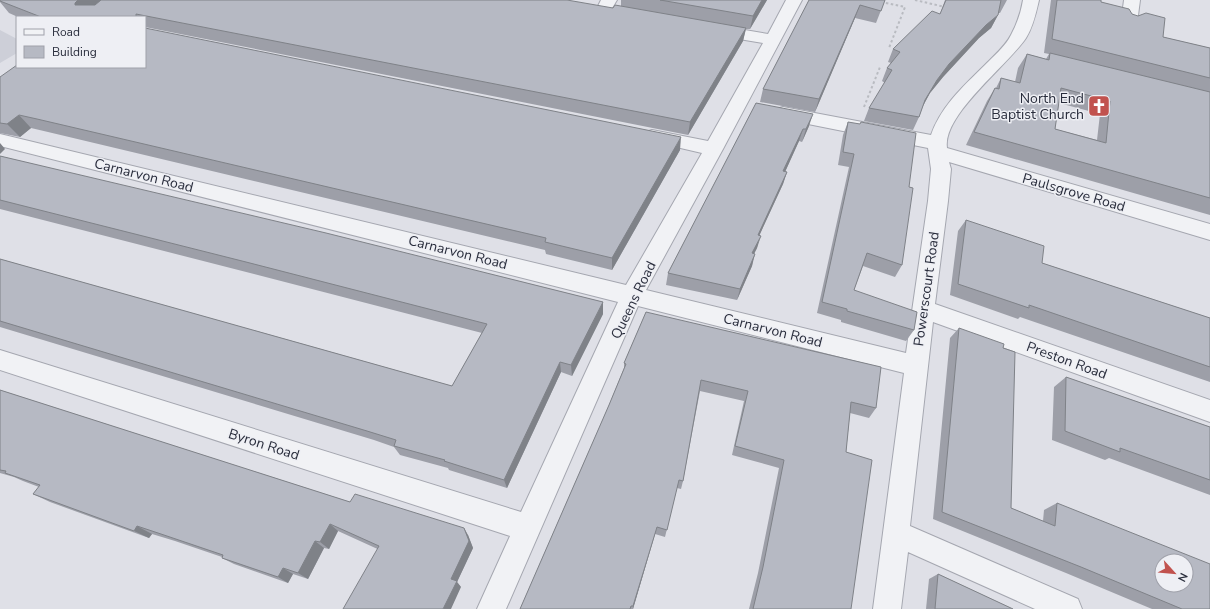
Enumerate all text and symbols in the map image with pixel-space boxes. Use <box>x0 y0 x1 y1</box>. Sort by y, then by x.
legend <box>16 16 146 68</box>
text: Road <box>52 24 80 40</box>
text: Building <box>52 44 97 60</box>
place label: North End Baptist Church <box>991 89 1084 124</box>
church icon: North End Baptist Church <box>1086 93 1112 119</box>
street label: Carnarvon Road <box>92 154 195 197</box>
street label: Paulsgrove Road <box>1020 169 1127 216</box>
street label: Carnarvon Road <box>406 231 509 274</box>
street label: Powerscourt Road <box>909 231 944 348</box>
street label: Queens Road <box>606 258 660 342</box>
street label: Carnarvon Road <box>721 309 824 352</box>
street label: Preston Road <box>1024 337 1110 384</box>
street label: Byron Road <box>226 424 302 465</box>
north arrow <box>1154 553 1194 593</box>
text: N <box>1174 570 1191 584</box>

